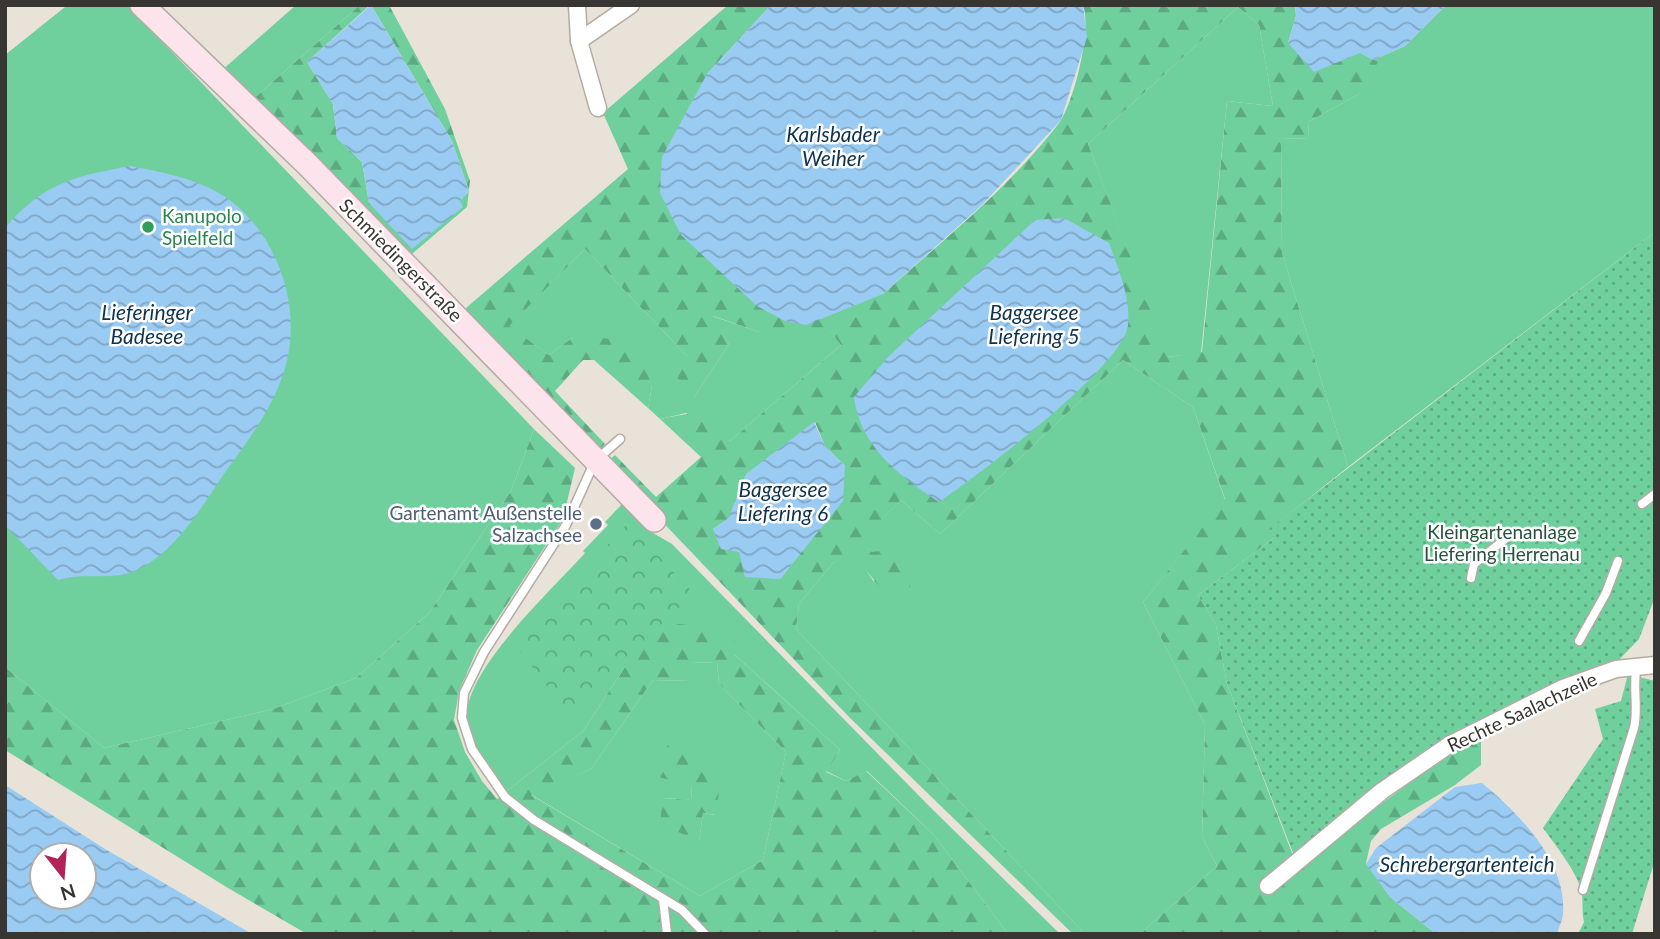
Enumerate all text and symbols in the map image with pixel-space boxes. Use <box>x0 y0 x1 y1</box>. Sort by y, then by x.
water label: Karlsbader Weiher <box>786 121 881 170</box>
street label: Schmiedingerstraße <box>335 193 468 326</box>
place label: Kanupolo Spielfeld <box>162 204 242 249</box>
marker: Kanupolo Spielfeld <box>140 219 156 235</box>
water label: Lieferinger Badesee <box>101 299 194 348</box>
water label: Baggersee Liefering 5 <box>988 299 1080 348</box>
water label: Baggersee Liefering 6 <box>738 476 828 525</box>
place label: Gartenamt Außenstelle Salzachsee <box>390 501 582 546</box>
marker: Gartenamt Außenstelle Salzachsee <box>588 516 604 532</box>
park label: Kleingartenanlage Liefering Herrenau <box>1424 520 1580 565</box>
street label: Rechte Saalachzeile <box>1443 667 1600 756</box>
north arrow <box>28 841 98 911</box>
water label: Schrebergartenteich <box>1379 851 1555 876</box>
text: N <box>58 880 78 906</box>

